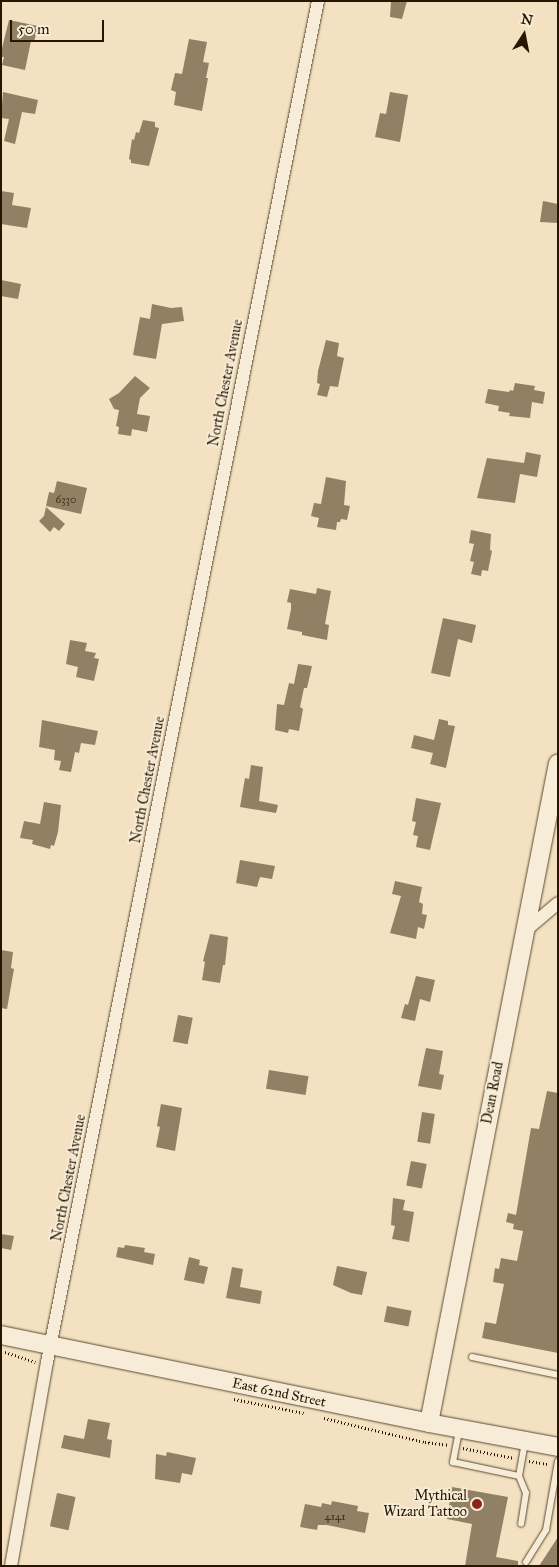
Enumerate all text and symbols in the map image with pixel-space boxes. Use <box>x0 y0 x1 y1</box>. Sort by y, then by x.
scale bar <box>12 10 106 42</box>
north arrow <box>499 10 549 60</box>
text: N <box>520 10 534 29</box>
text: 50 m <box>18 20 50 38</box>
street label: North Chester Avenue <box>205 318 247 448</box>
house number: 6330 <box>56 493 76 507</box>
street label: North Chester Avenue <box>127 715 169 845</box>
street label: Dean Road <box>479 1060 507 1126</box>
street label: North Chester Avenue <box>48 1113 90 1243</box>
street label: East 62nd Street <box>231 1375 327 1411</box>
place label: Mythical Wizard Tattoo <box>383 1488 467 1520</box>
marker: Mythical Wizard Tattoo <box>471 1498 483 1510</box>
house number: 4141 <box>325 1510 345 1524</box>

